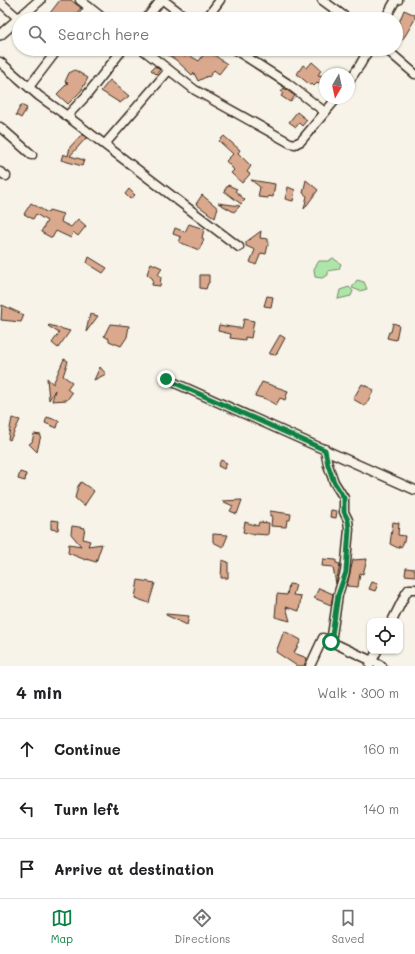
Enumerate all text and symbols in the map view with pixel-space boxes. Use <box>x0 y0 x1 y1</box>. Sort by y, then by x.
search box <box>12 12 403 56</box>
icon: search <box>26 23 48 45</box>
text: Search here <box>58 24 149 44</box>
north arrow <box>319 68 355 104</box>
route end <box>157 370 175 388</box>
map controls <box>367 618 403 654</box>
button: locate <box>367 618 403 654</box>
route start <box>322 633 340 651</box>
text: 4 min <box>16 681 62 703</box>
text: Walk · 300 m <box>317 684 399 701</box>
icon: ahead <box>16 738 38 760</box>
text: Continue <box>54 739 121 759</box>
text: 160 m <box>363 740 399 757</box>
icon: left <box>16 798 38 820</box>
text: Turn left <box>54 799 119 819</box>
text: 140 m <box>363 800 399 817</box>
icon: arrive <box>16 858 38 880</box>
text: Arrive at destination <box>54 859 214 879</box>
tab: Map <box>51 907 73 946</box>
tab: Directions <box>174 907 230 946</box>
tab: Saved <box>332 907 364 946</box>

